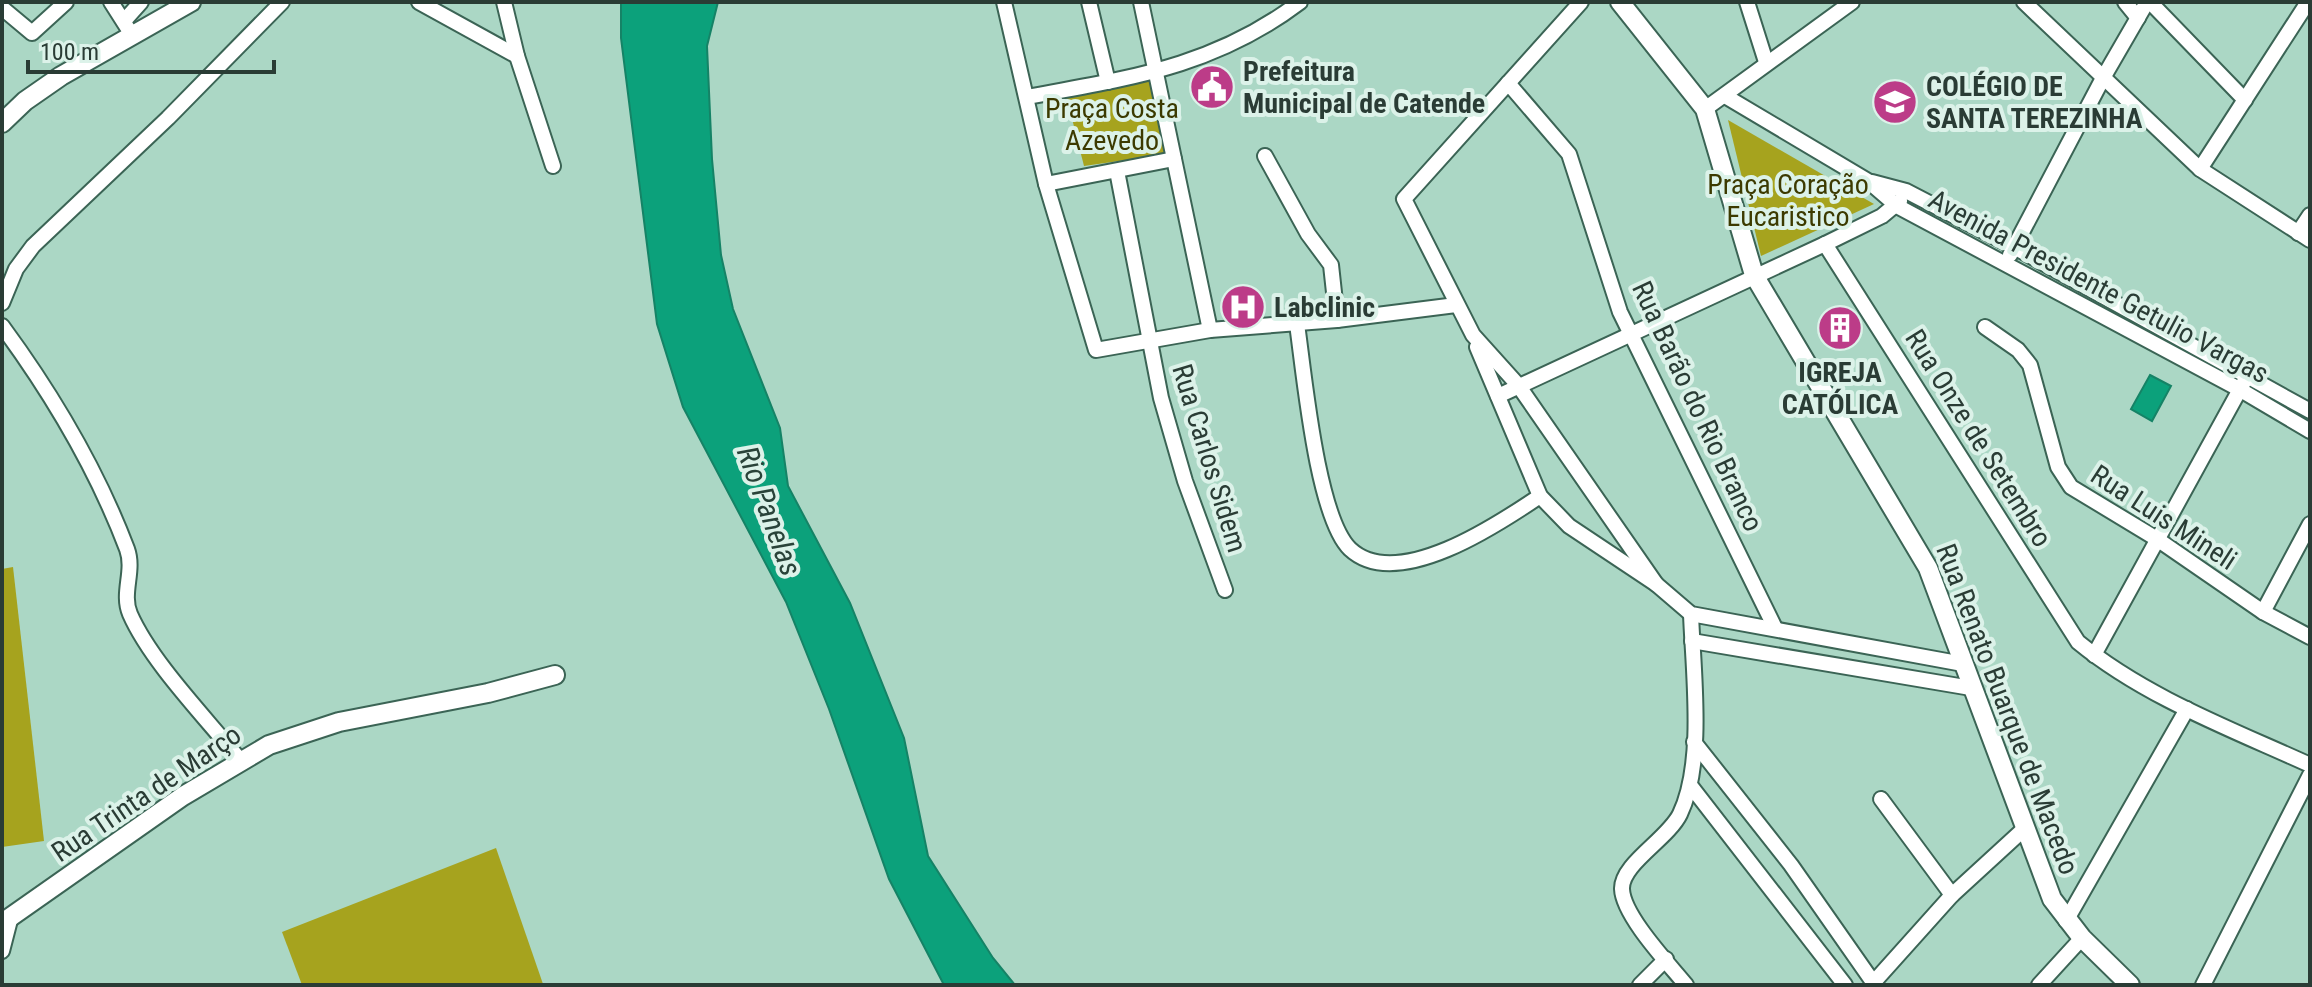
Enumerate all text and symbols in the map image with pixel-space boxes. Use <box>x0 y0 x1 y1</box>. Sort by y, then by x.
scale bar <box>28 24 274 74</box>
text: 100 m <box>40 38 99 66</box>
place label: Prefeitura Municipal de Catende <box>1243 55 1485 120</box>
public building icon: Prefeitura Municipal de Catende <box>1188 63 1236 111</box>
place label: COLÉGIO DE SANTA TEREZINHA <box>1926 70 2143 135</box>
school or university icon: COLÉGIO DE SANTA TEREZINHA <box>1871 78 1919 126</box>
park label: Praça Costa Azevedo <box>1045 92 1179 157</box>
park label: Praça Coração Eucaristico <box>1707 168 1869 233</box>
street label: Avenida Presidente Getulio Vargas <box>1923 183 2274 390</box>
street label: Rua Barão do Rio Branco <box>1625 276 1770 537</box>
hospital icon: Labclinic <box>1219 283 1267 331</box>
place label: Labclinic <box>1274 291 1375 324</box>
building icon: IGREJA CATÓLICA <box>1816 304 1864 352</box>
street label: Rua Onze de Setembro <box>1898 324 2059 553</box>
place label: IGREJA CATÓLICA <box>1782 356 1898 421</box>
street label: Rua Carlos Sidem <box>1165 360 1254 556</box>
water label: Rio Panelas <box>730 441 809 580</box>
street label: Rua Luis Mineli <box>2085 458 2243 577</box>
street label: Rua Renato Buarque de Macedo <box>1929 539 2086 879</box>
street label: Rua Trinta de Março <box>45 718 247 869</box>

